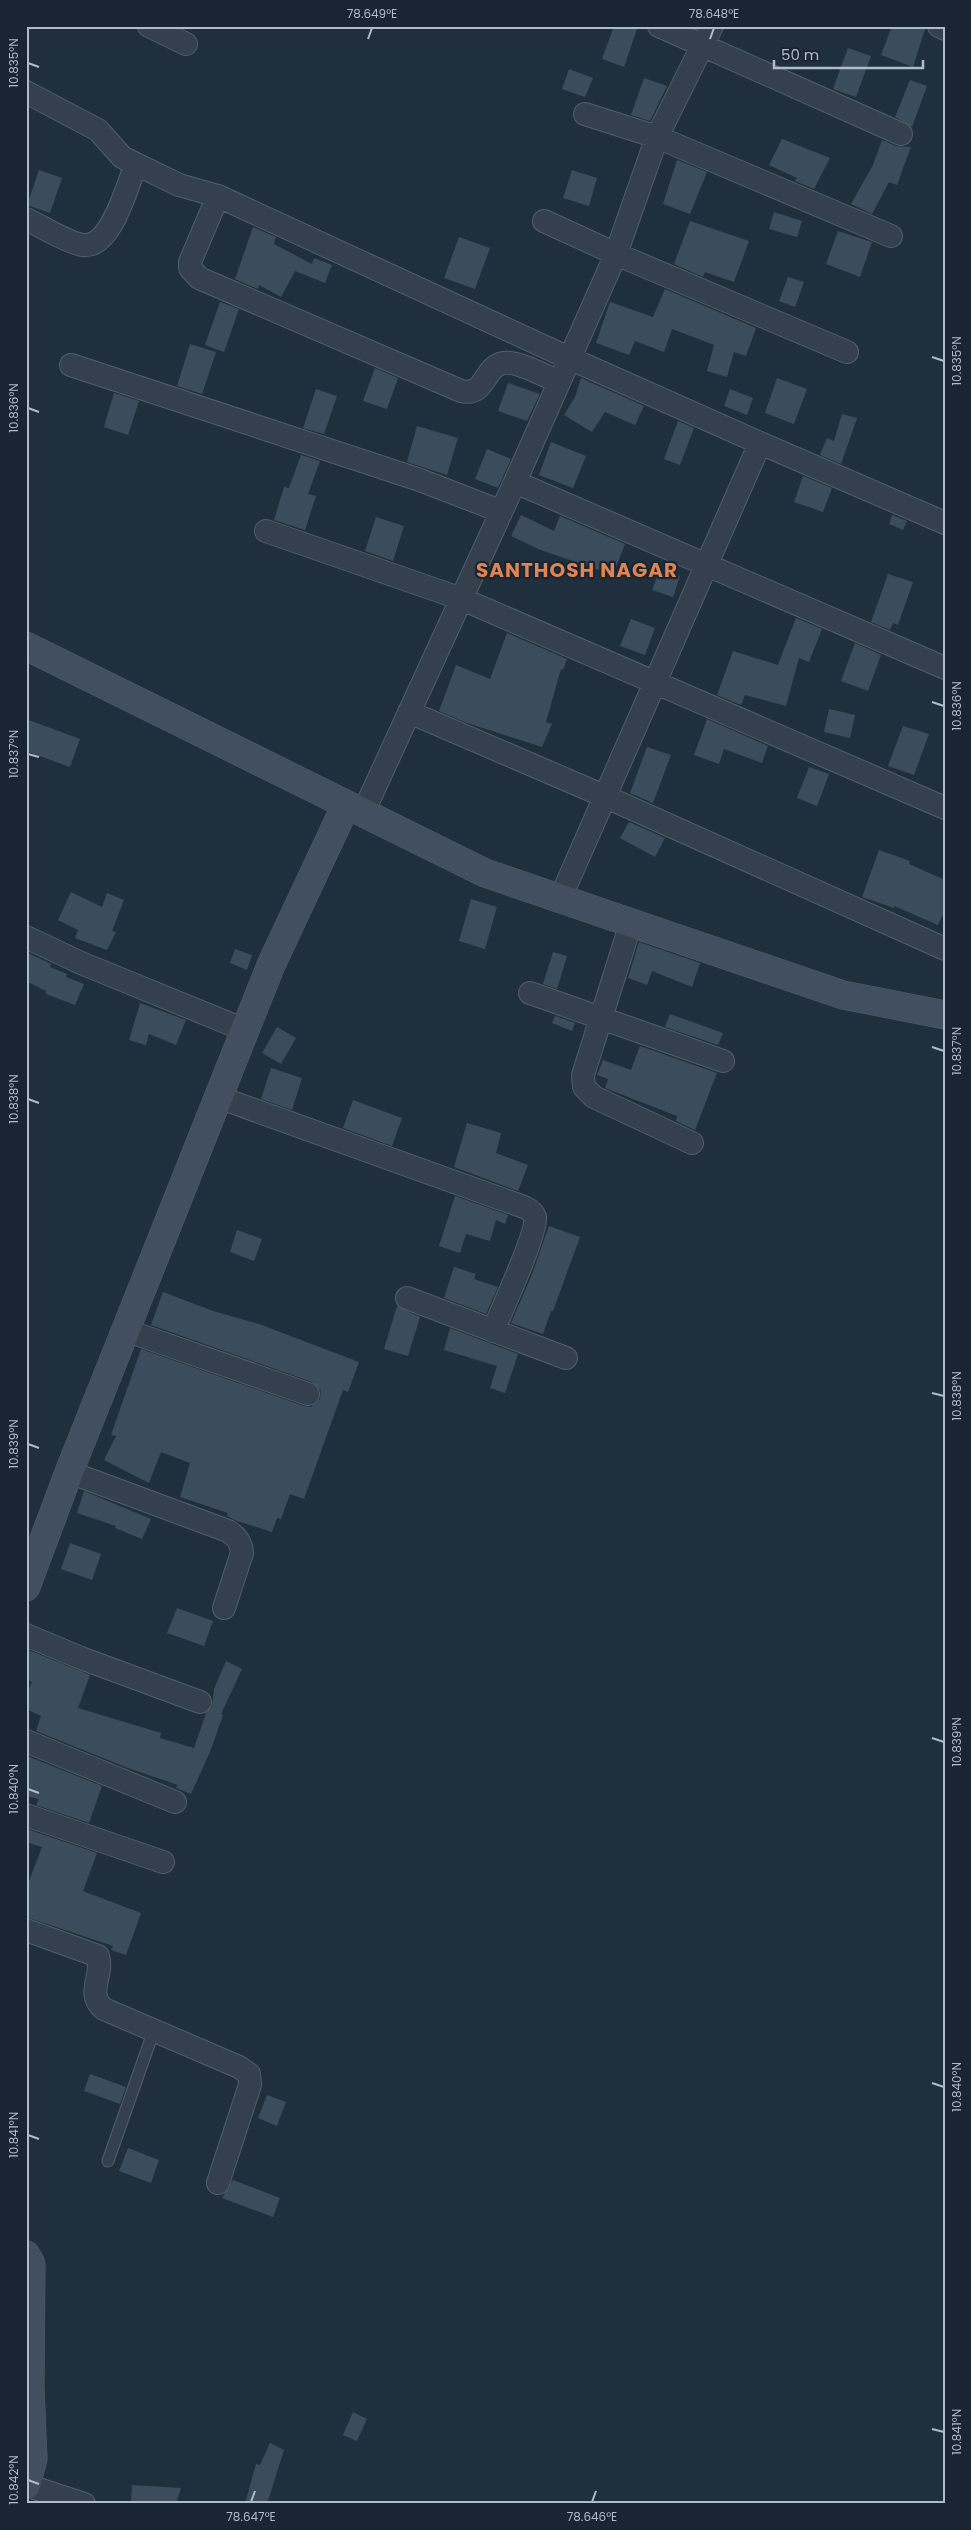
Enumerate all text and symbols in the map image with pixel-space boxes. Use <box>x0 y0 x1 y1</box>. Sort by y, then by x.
text: 78.649°E <box>347 5 397 22</box>
text: 78.648°E <box>689 5 739 22</box>
text: 10.835°N <box>5 38 22 88</box>
scale bar <box>774 38 922 70</box>
text: 50 m <box>781 44 819 65</box>
text: 10.835°N <box>948 336 965 386</box>
text: 10.836°N <box>5 383 22 433</box>
district label: SANTHOSH NAGAR <box>476 556 678 584</box>
text: 10.836°N <box>948 681 965 731</box>
text: 10.837°N <box>5 730 22 778</box>
text: 10.837°N <box>948 1027 965 1075</box>
text: 10.838°N <box>5 1074 22 1124</box>
text: 10.838°N <box>948 1371 965 1421</box>
text: 10.839°N <box>5 1419 22 1469</box>
text: 10.839°N <box>948 1717 965 1767</box>
text: 10.840°N <box>5 1764 22 1814</box>
text: 10.840°N <box>948 2062 965 2112</box>
text: 10.841°N <box>5 2112 22 2158</box>
text: 10.841°N <box>948 2409 965 2455</box>
text: 10.842°N <box>5 2455 22 2505</box>
text: 78.647°E <box>226 2508 276 2525</box>
text: 78.646°E <box>567 2508 617 2525</box>

